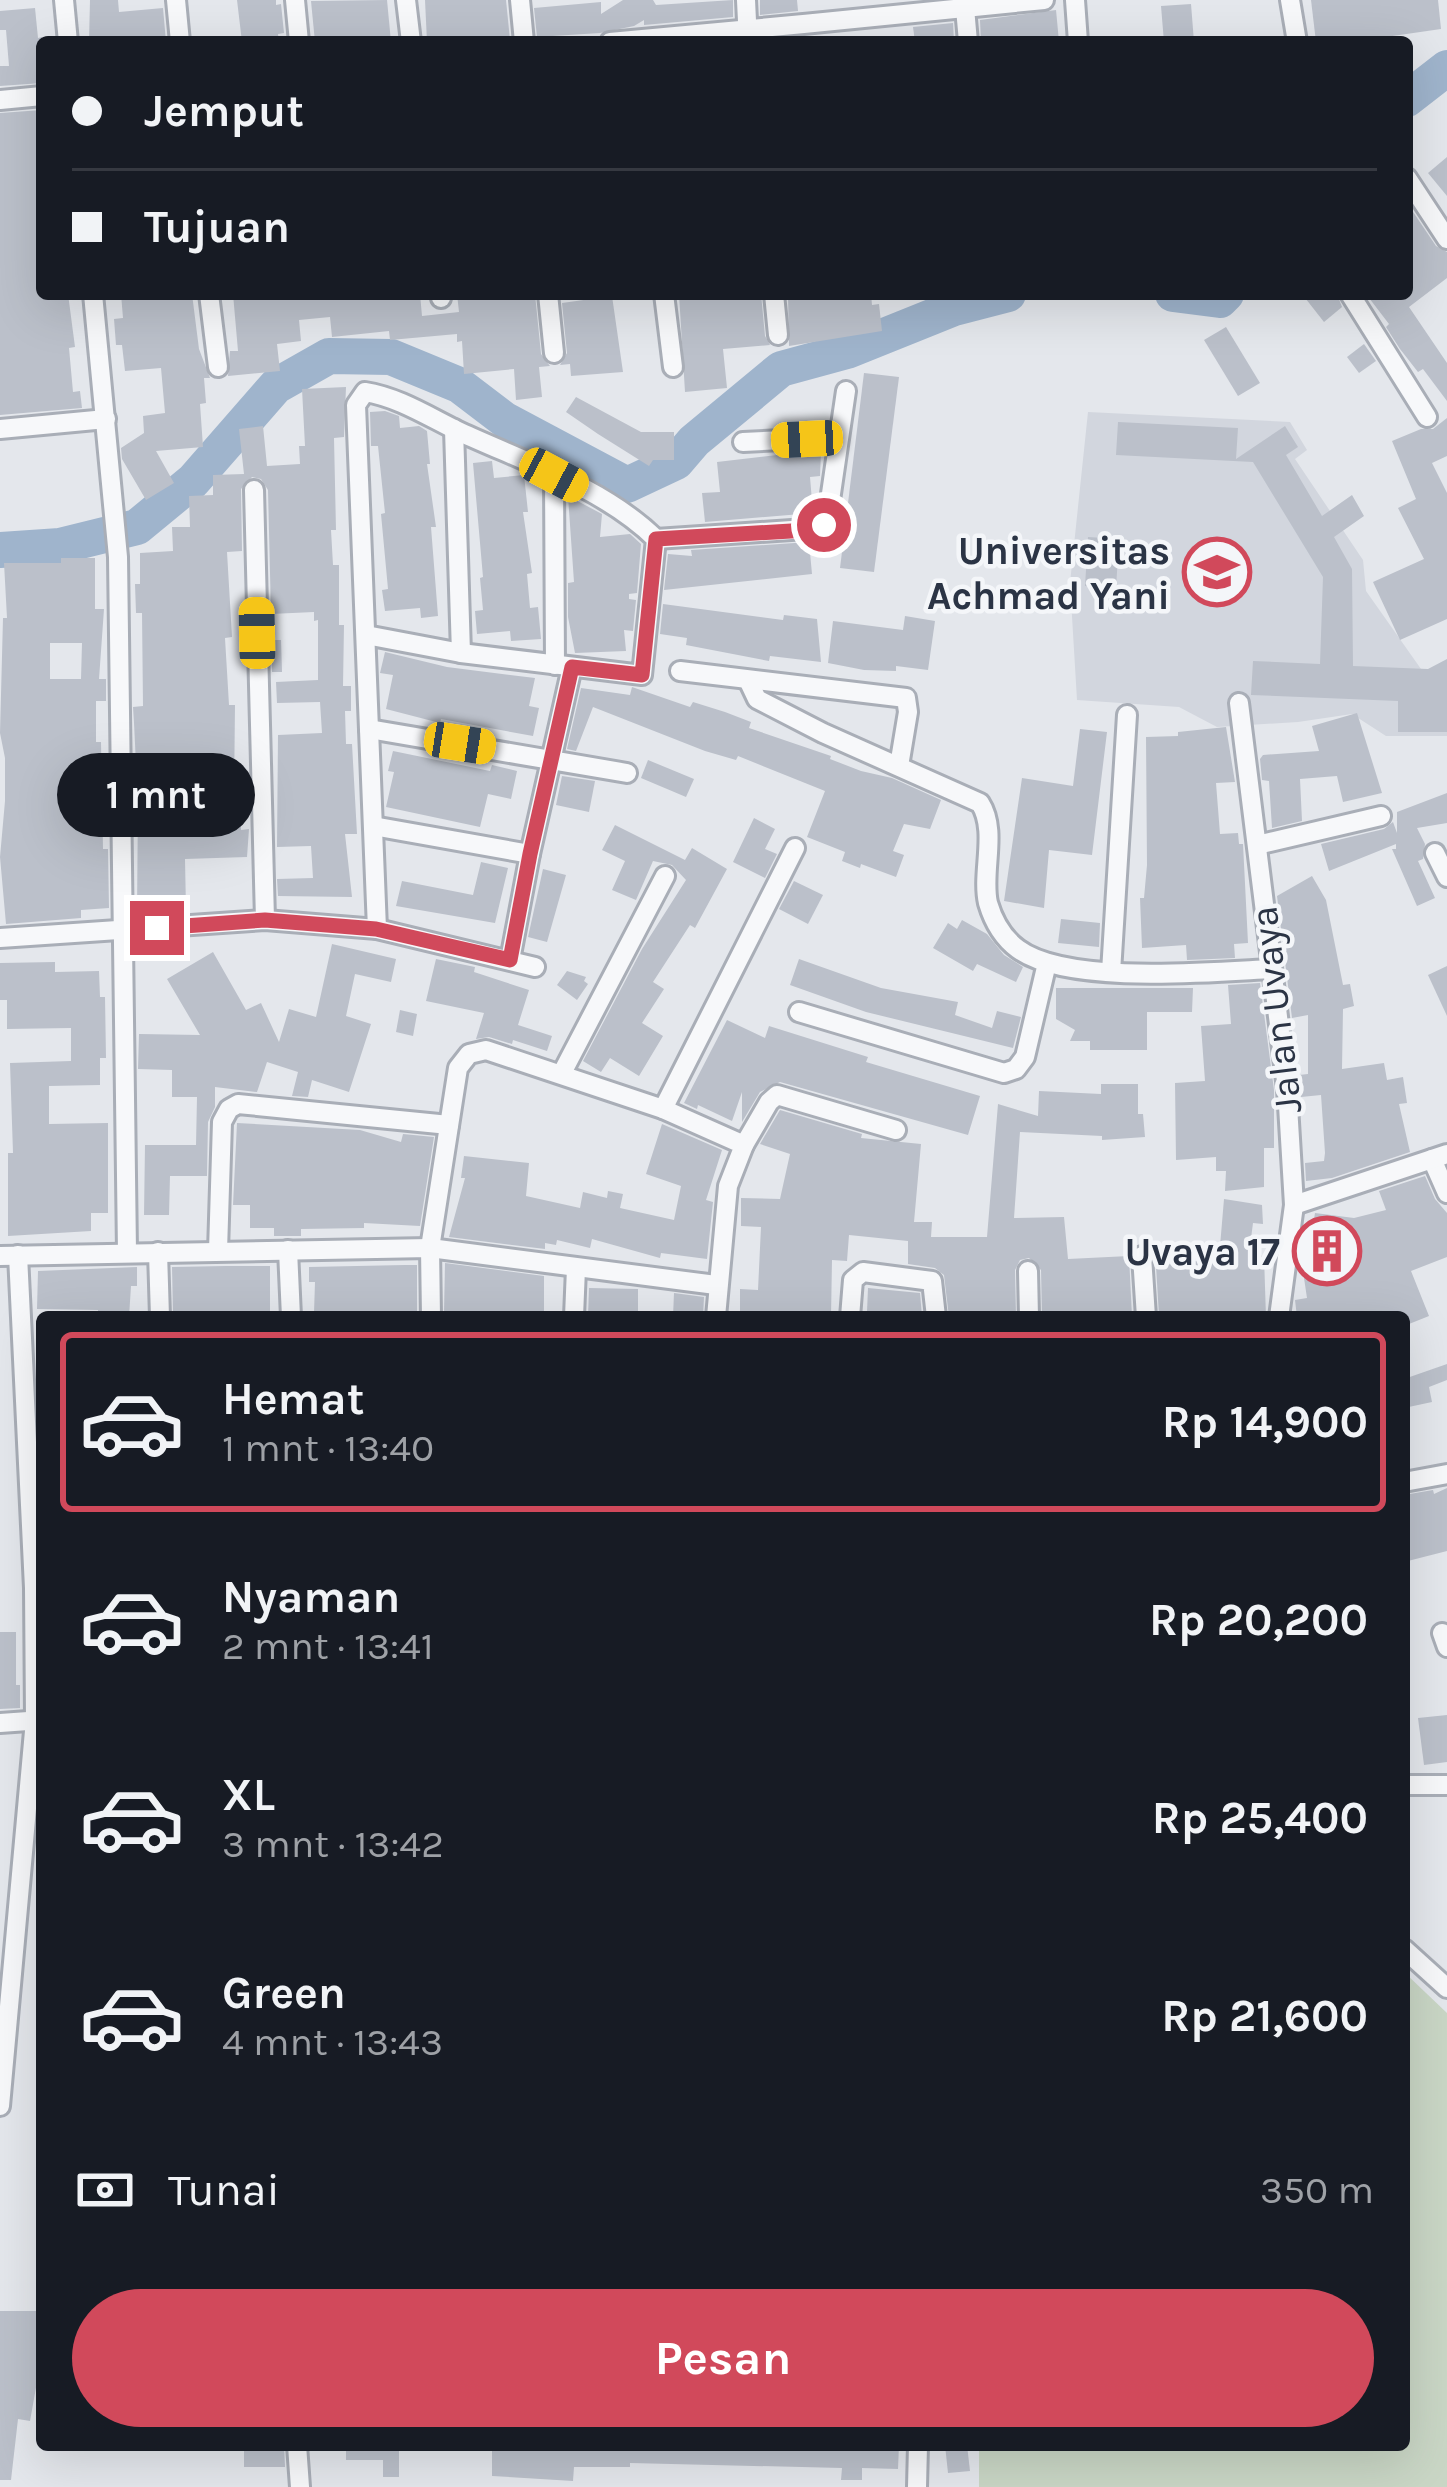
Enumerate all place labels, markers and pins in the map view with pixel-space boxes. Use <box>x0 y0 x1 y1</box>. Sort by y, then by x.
place label: Universitas Achmad Yani <box>927 528 1170 619</box>
school or university icon: Universitas Achmad Yani <box>1182 537 1252 607</box>
building icon: Uvaya 17 <box>1292 1216 1362 1286</box>
place label: Uvaya 17 <box>1124 1229 1280 1275</box>

